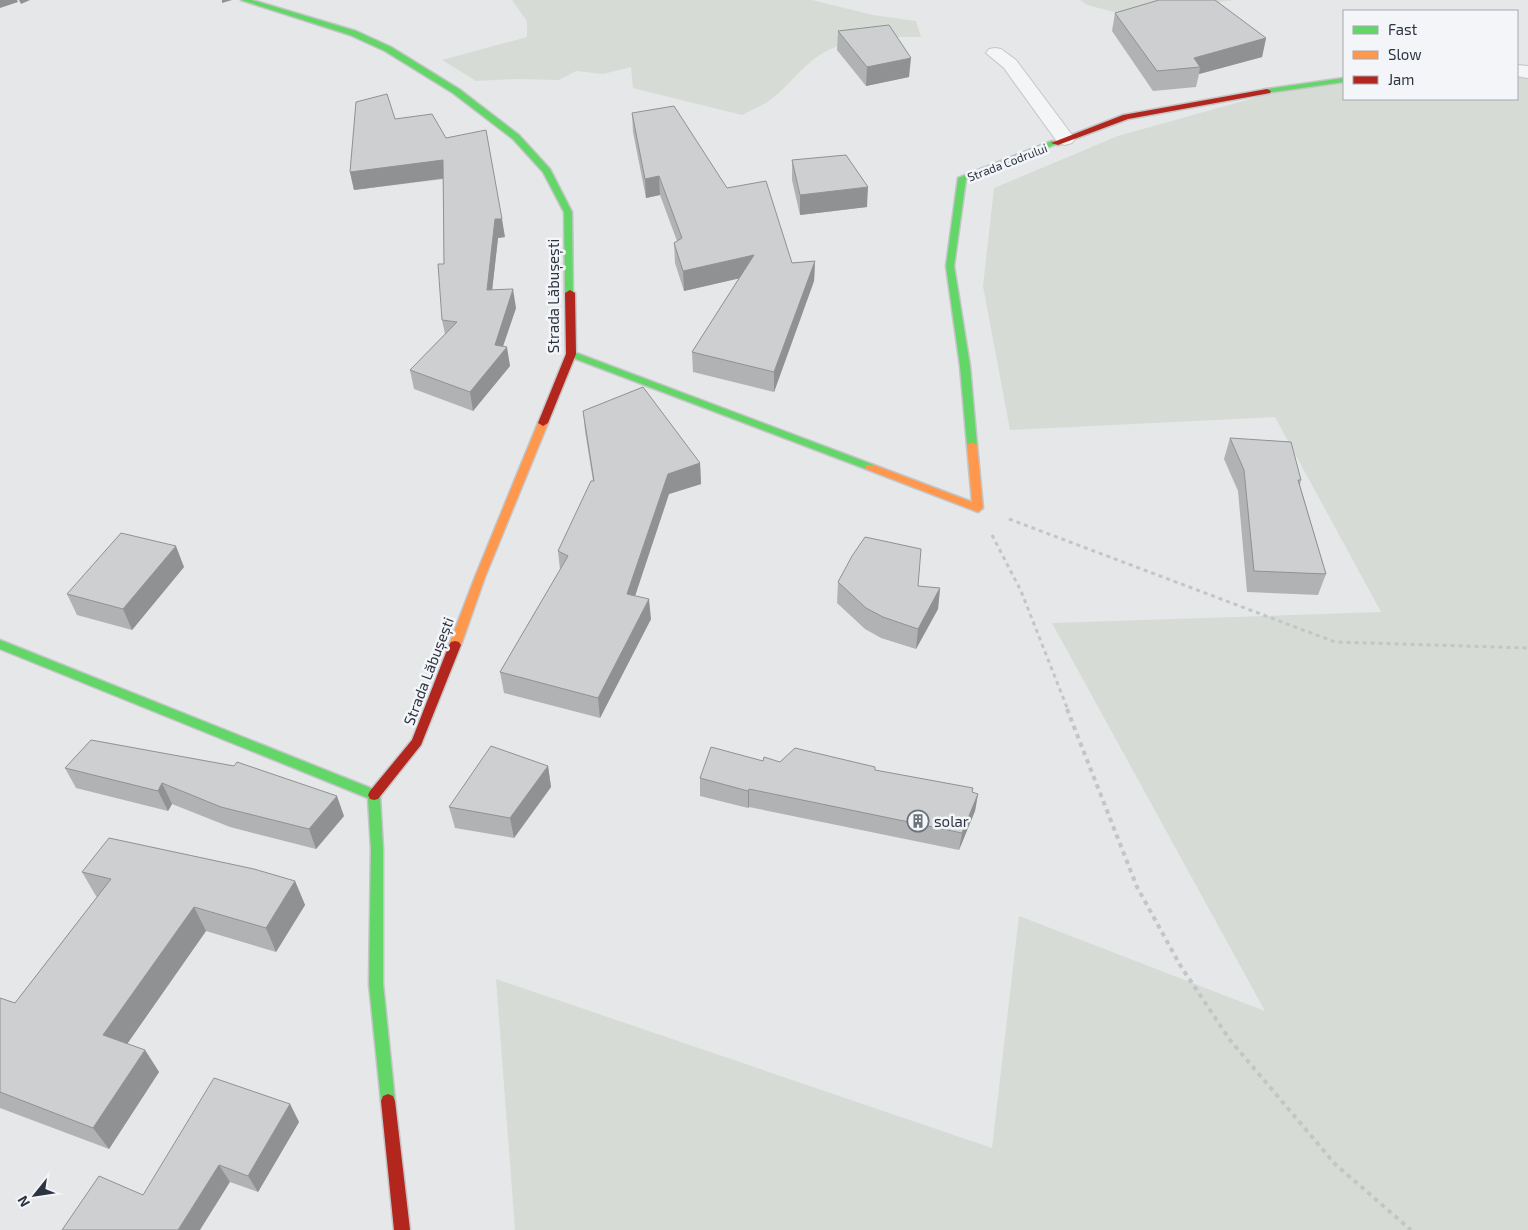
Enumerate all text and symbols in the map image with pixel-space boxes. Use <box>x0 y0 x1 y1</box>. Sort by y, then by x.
legend <box>1343 10 1518 100</box>
text: Fast <box>1388 20 1418 38</box>
text: Slow <box>1388 45 1422 63</box>
text: Jam <box>1388 70 1414 88</box>
street label: Strada Codrului <box>965 140 1049 184</box>
street label: Strada Lăbușești <box>544 239 564 353</box>
street label: Strada Lăbușești <box>399 614 459 728</box>
building icon: solar <box>906 809 930 833</box>
place label: solar <box>934 812 969 830</box>
north arrow <box>10 1170 60 1220</box>
text: N <box>13 1193 33 1210</box>

